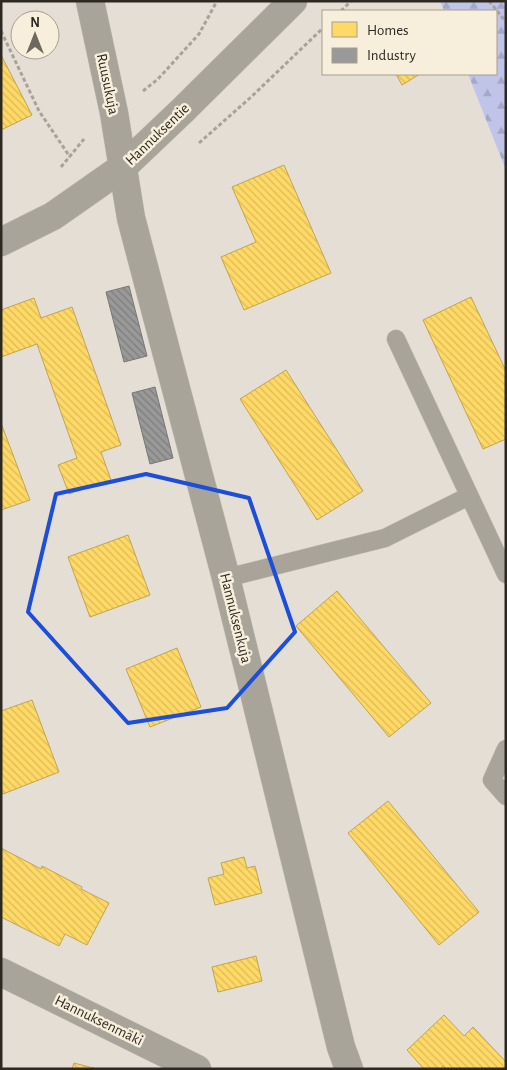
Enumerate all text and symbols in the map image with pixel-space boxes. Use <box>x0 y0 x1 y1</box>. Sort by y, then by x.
north arrow <box>10 10 60 60</box>
legend <box>322 10 497 75</box>
text: N <box>30 16 40 30</box>
text: Homes <box>367 23 409 38</box>
text: Industry <box>367 48 416 63</box>
street label: Ruusukuja <box>94 52 121 116</box>
street label: Hannuksentie <box>123 100 192 168</box>
street label: Hannuksenkuja <box>217 572 254 665</box>
street label: Hannuksenmäki <box>52 993 145 1048</box>

